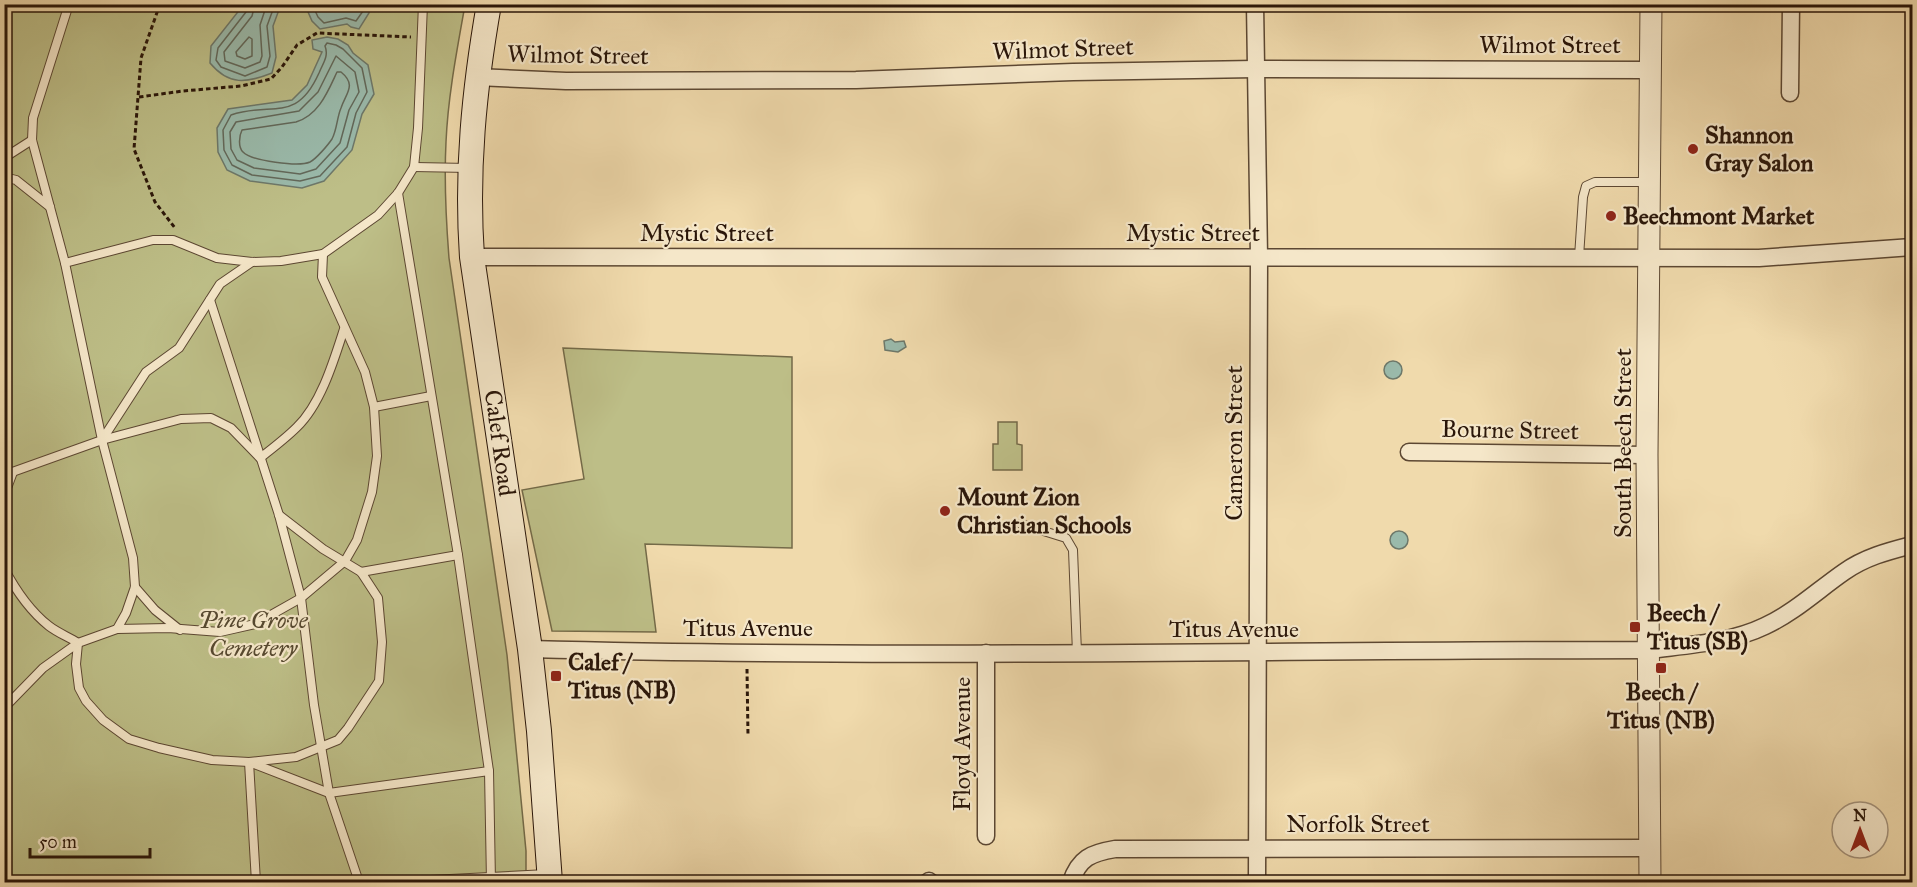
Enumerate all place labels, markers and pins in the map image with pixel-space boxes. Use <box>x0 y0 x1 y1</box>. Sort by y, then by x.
place label: Shannon Gray Salon <box>1705 120 1813 178</box>
marker: Shannon Gray Salon <box>1686 142 1700 156</box>
place label: Beechmont Market <box>1623 201 1815 231</box>
marker: Beechmont Market <box>1604 209 1618 223</box>
place label: Mount Zion Christian Schools <box>957 482 1132 540</box>
marker: Mount Zion Christian Schools <box>938 504 952 518</box>
place label: Beech / Titus (SB) <box>1646 598 1748 656</box>
marker: Beech / Titus (SB) <box>1628 620 1642 634</box>
place label: Calef / Titus (NB) <box>567 647 676 705</box>
marker: Beech / Titus (NB) <box>1654 661 1668 675</box>
marker: Calef / Titus (NB) <box>549 669 563 683</box>
place label: Beech / Titus (NB) <box>1606 677 1715 735</box>

